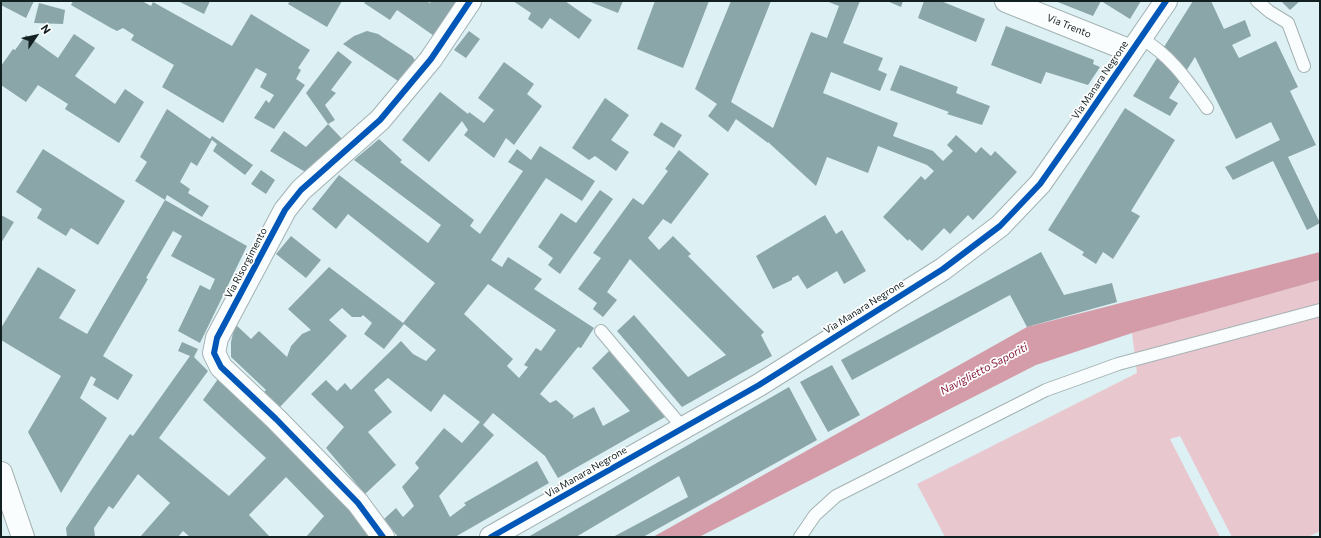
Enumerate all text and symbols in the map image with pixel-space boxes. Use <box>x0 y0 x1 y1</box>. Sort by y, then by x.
street label: Via Trento <box>1045 12 1093 40</box>
north arrow <box>16 16 56 56</box>
text: N <box>39 22 54 36</box>
street label: Via Manara Negrone <box>1069 38 1131 122</box>
street label: Via Risorgimento <box>222 226 270 300</box>
street label: Via Manara Negrone <box>822 277 906 337</box>
water label: Naviglietto Saporiti <box>938 340 1030 398</box>
street label: Via Manara Negrone <box>543 444 629 500</box>

